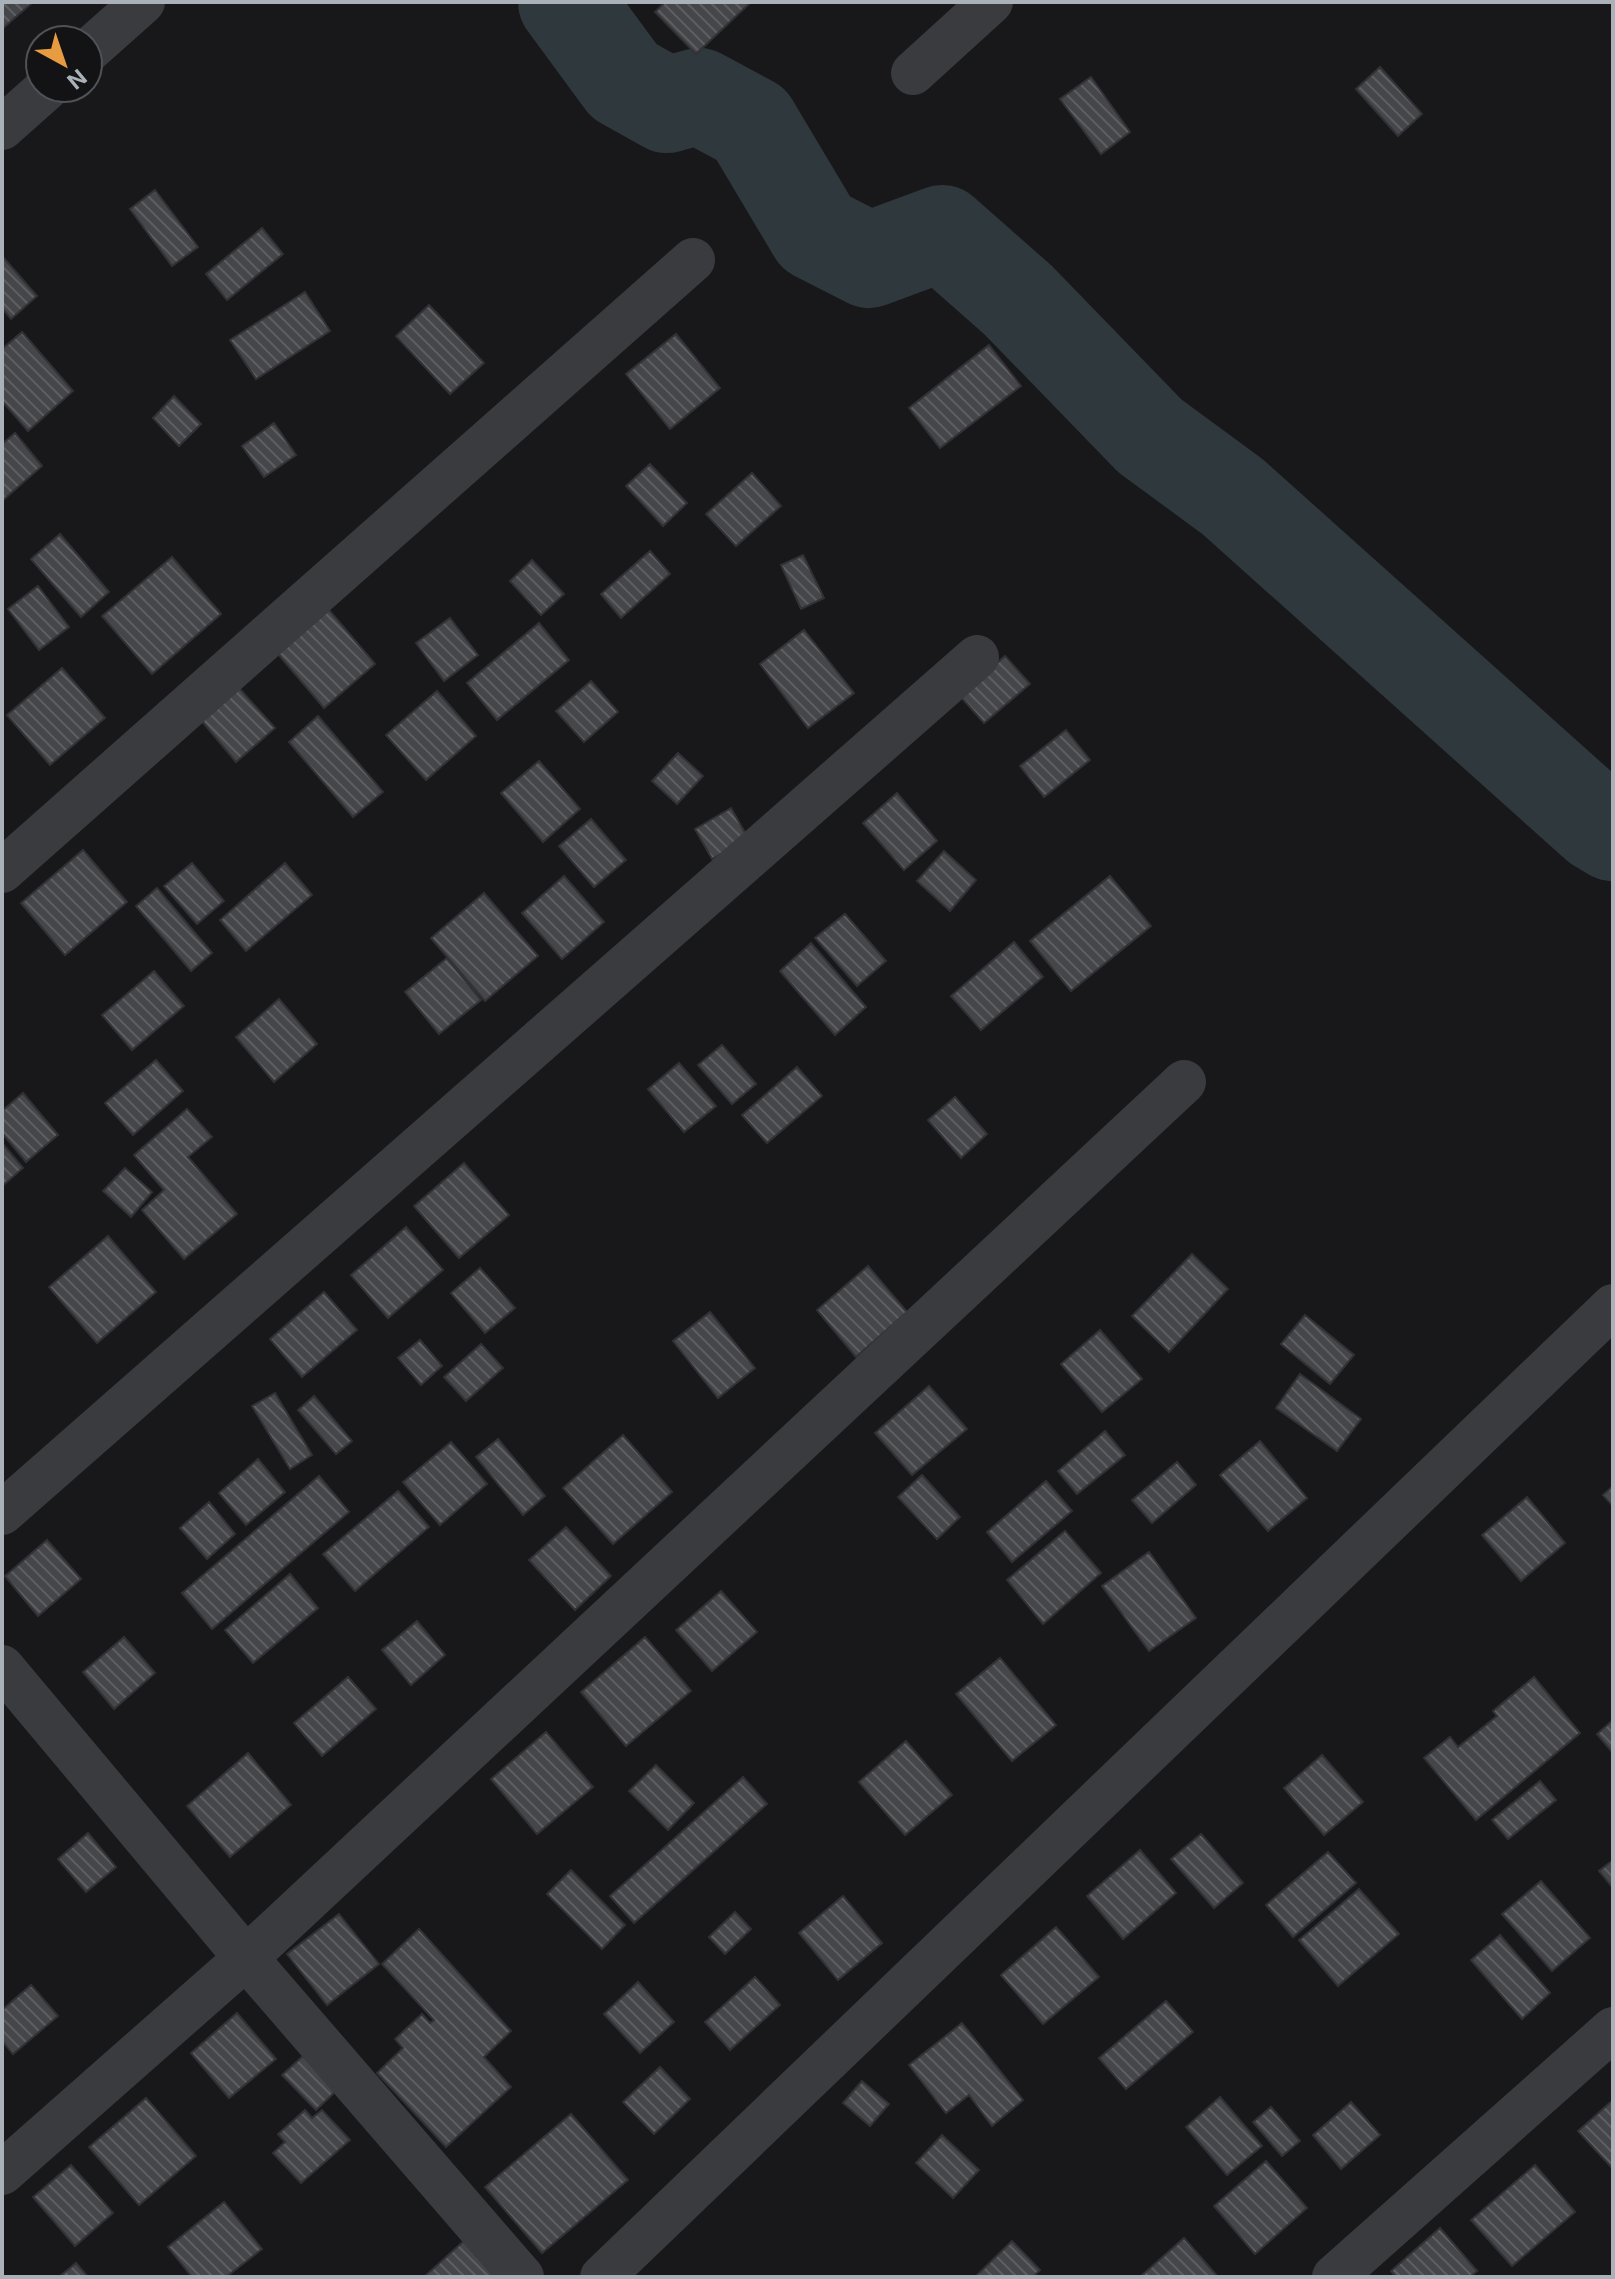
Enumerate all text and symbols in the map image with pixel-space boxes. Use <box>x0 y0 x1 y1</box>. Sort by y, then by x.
north arrow <box>24 24 104 104</box>
text: N <box>62 64 92 95</box>

